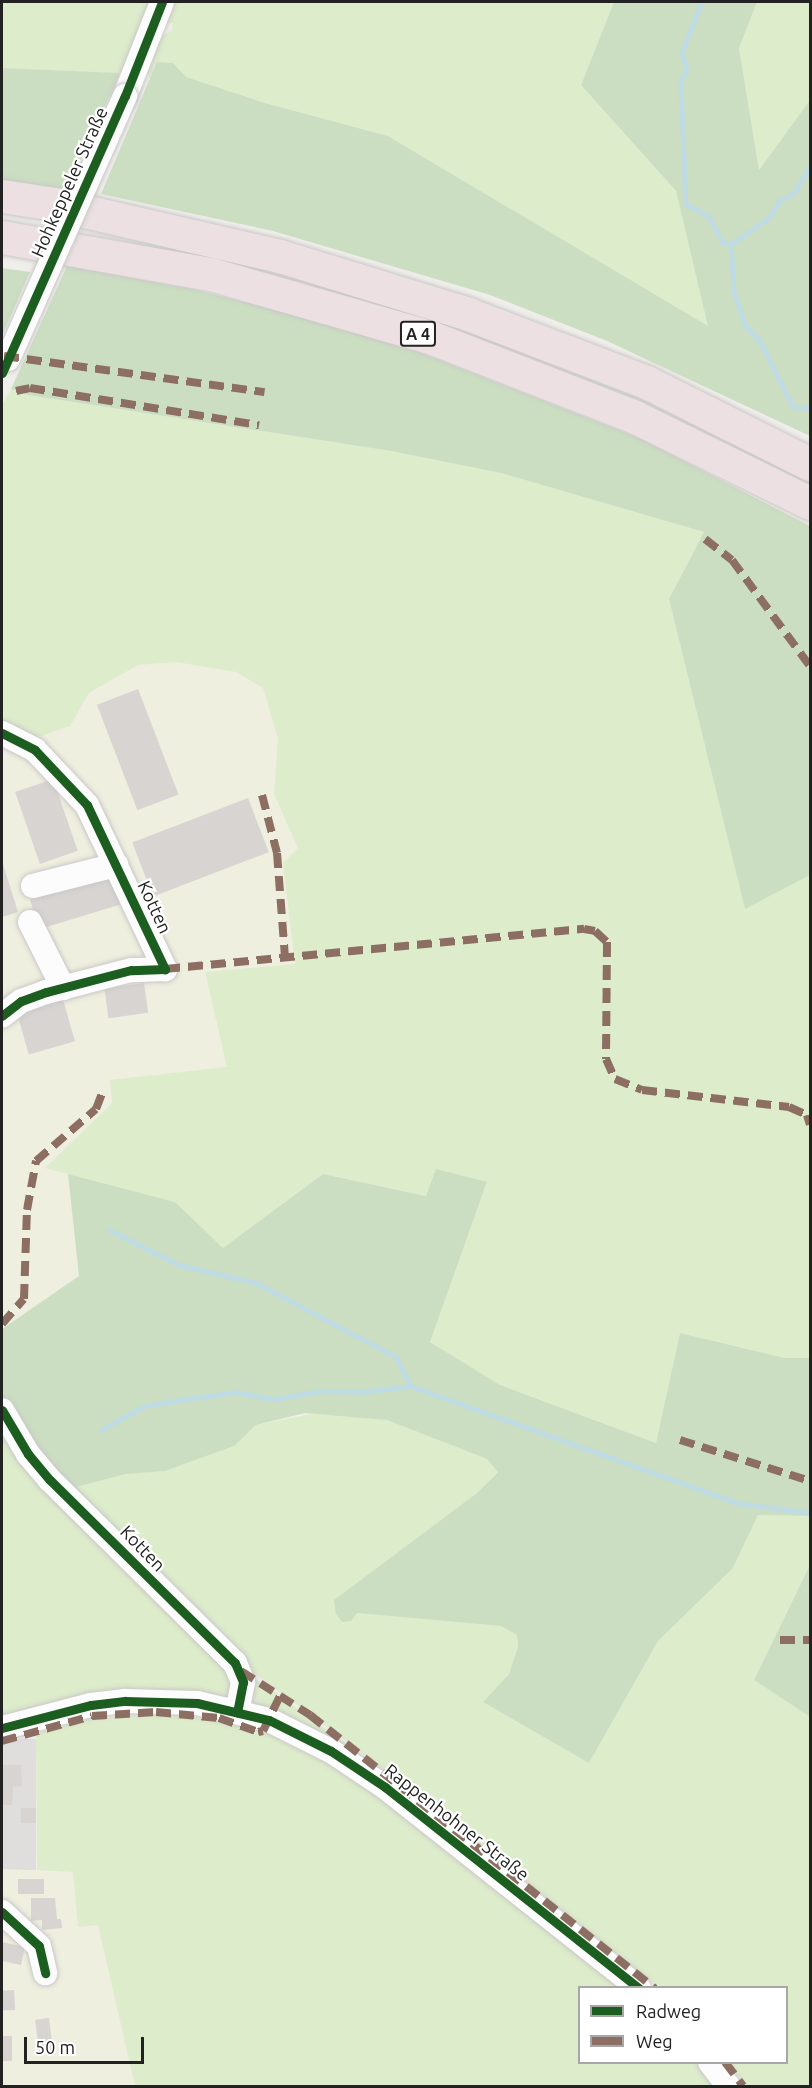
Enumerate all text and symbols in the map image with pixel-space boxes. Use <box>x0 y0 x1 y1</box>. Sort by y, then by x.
street label: Hohkeppeler Straße <box>26 104 112 260</box>
road number: A 4 <box>398 321 438 347</box>
street label: Kotten <box>133 877 177 937</box>
street label: Kotten <box>116 1521 170 1575</box>
street label: Rappenhohner Straße <box>380 1759 534 1885</box>
legend <box>578 1986 788 2064</box>
text: Radweg <box>636 2001 701 2021</box>
scale bar <box>27 2025 147 2063</box>
text: Weg <box>636 2031 673 2051</box>
text: 50 m <box>35 2037 75 2057</box>

